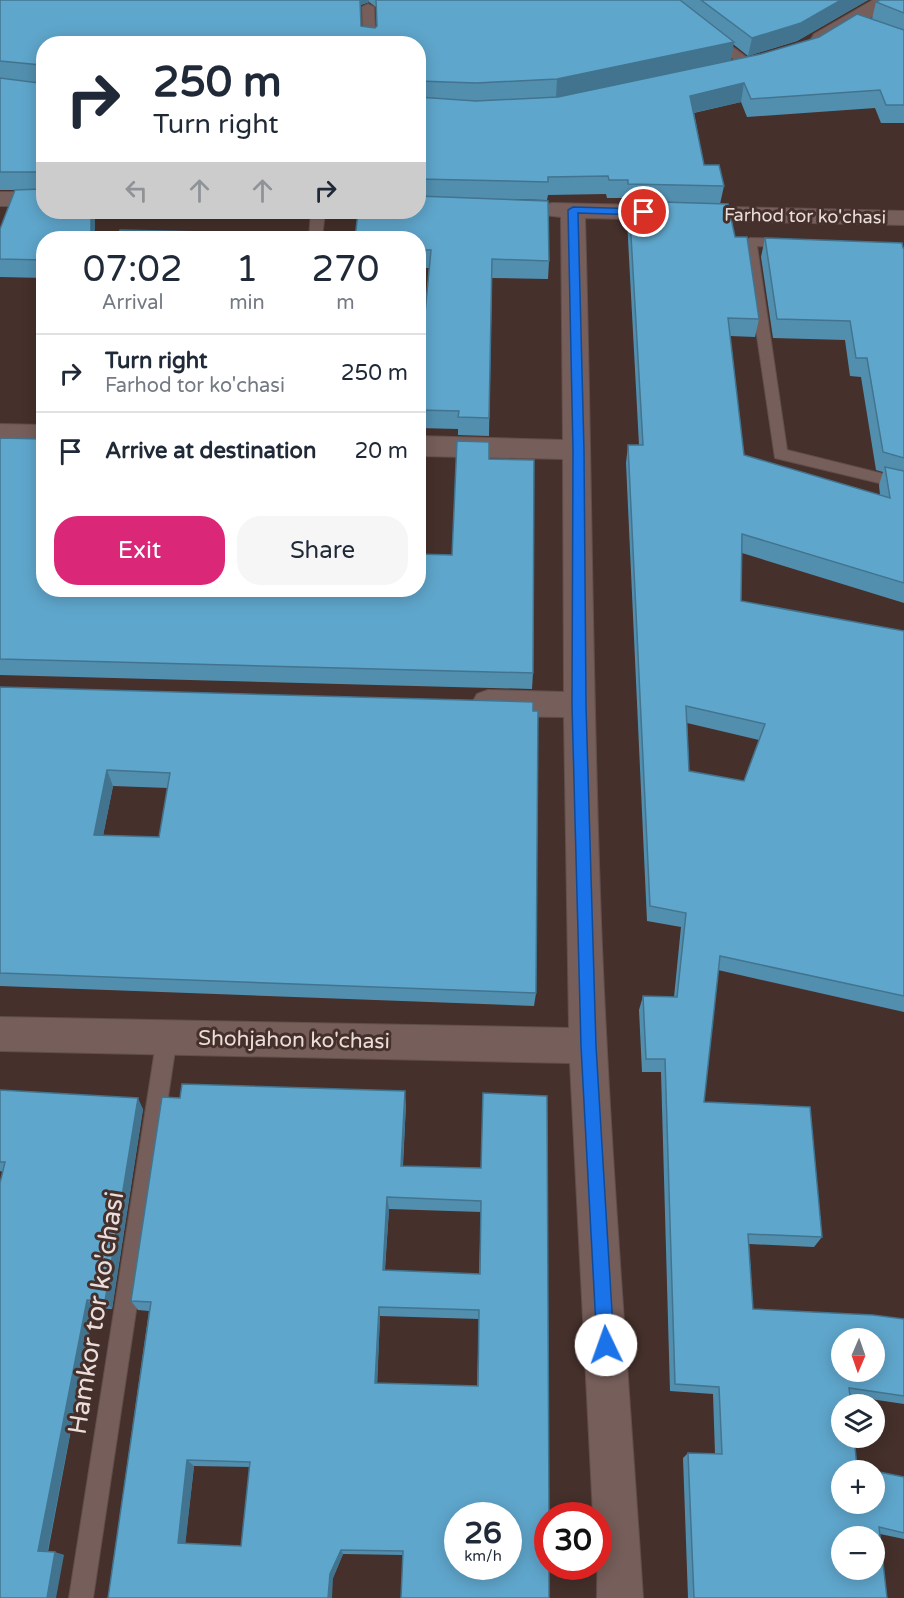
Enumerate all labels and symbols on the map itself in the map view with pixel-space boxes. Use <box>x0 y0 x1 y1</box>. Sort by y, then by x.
pin <box>618 186 669 237</box>
street label: Farhod tor ko'chasi <box>724 204 886 228</box>
street label: Shohjahon ko'chasi <box>198 1026 390 1054</box>
street label: Hamkor tor ko'chasi <box>62 1189 130 1437</box>
position arrow <box>574 1313 638 1377</box>
north arrow <box>831 1328 885 1382</box>
speed limit sign: 30 <box>534 1502 612 1580</box>

